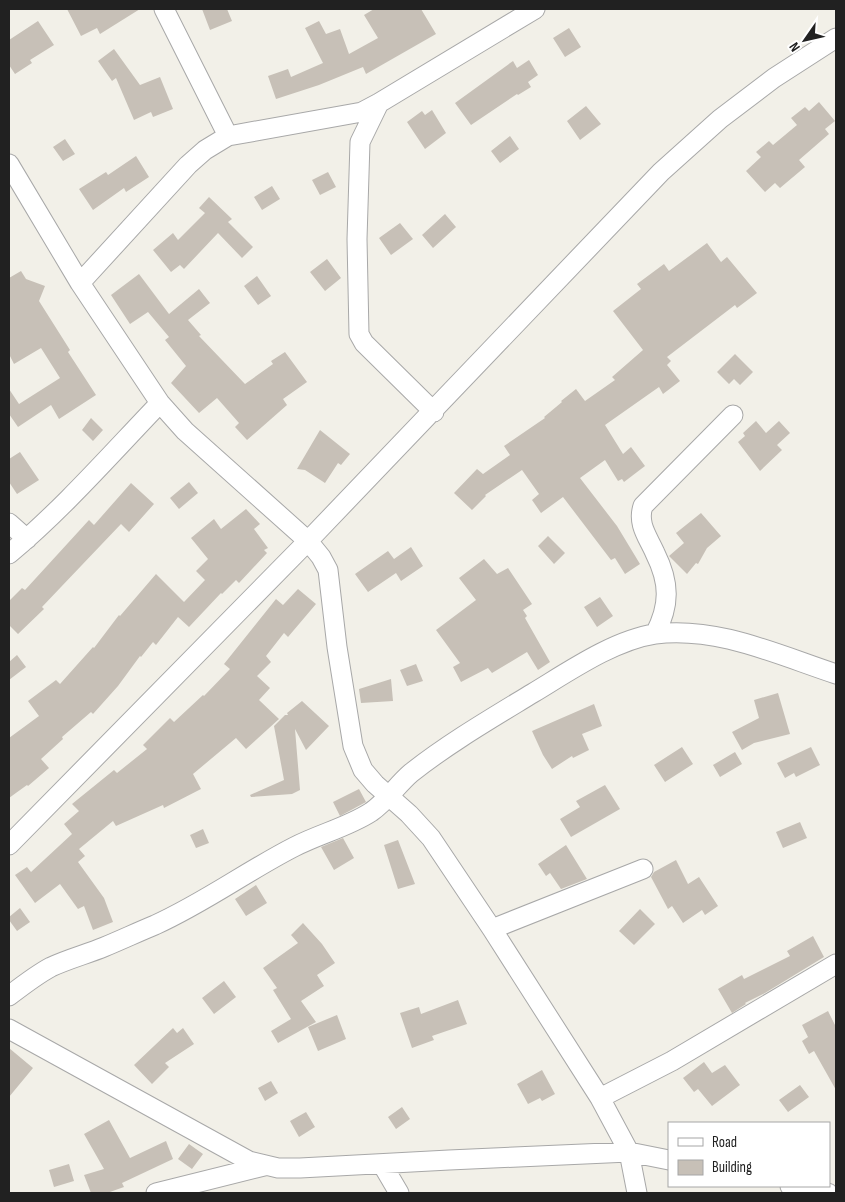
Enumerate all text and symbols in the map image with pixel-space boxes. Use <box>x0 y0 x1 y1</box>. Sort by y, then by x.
north arrow <box>780 15 830 65</box>
text: N <box>785 39 804 55</box>
legend <box>668 1122 830 1187</box>
text: Road <box>712 1133 737 1152</box>
text: Building <box>712 1158 752 1177</box>

